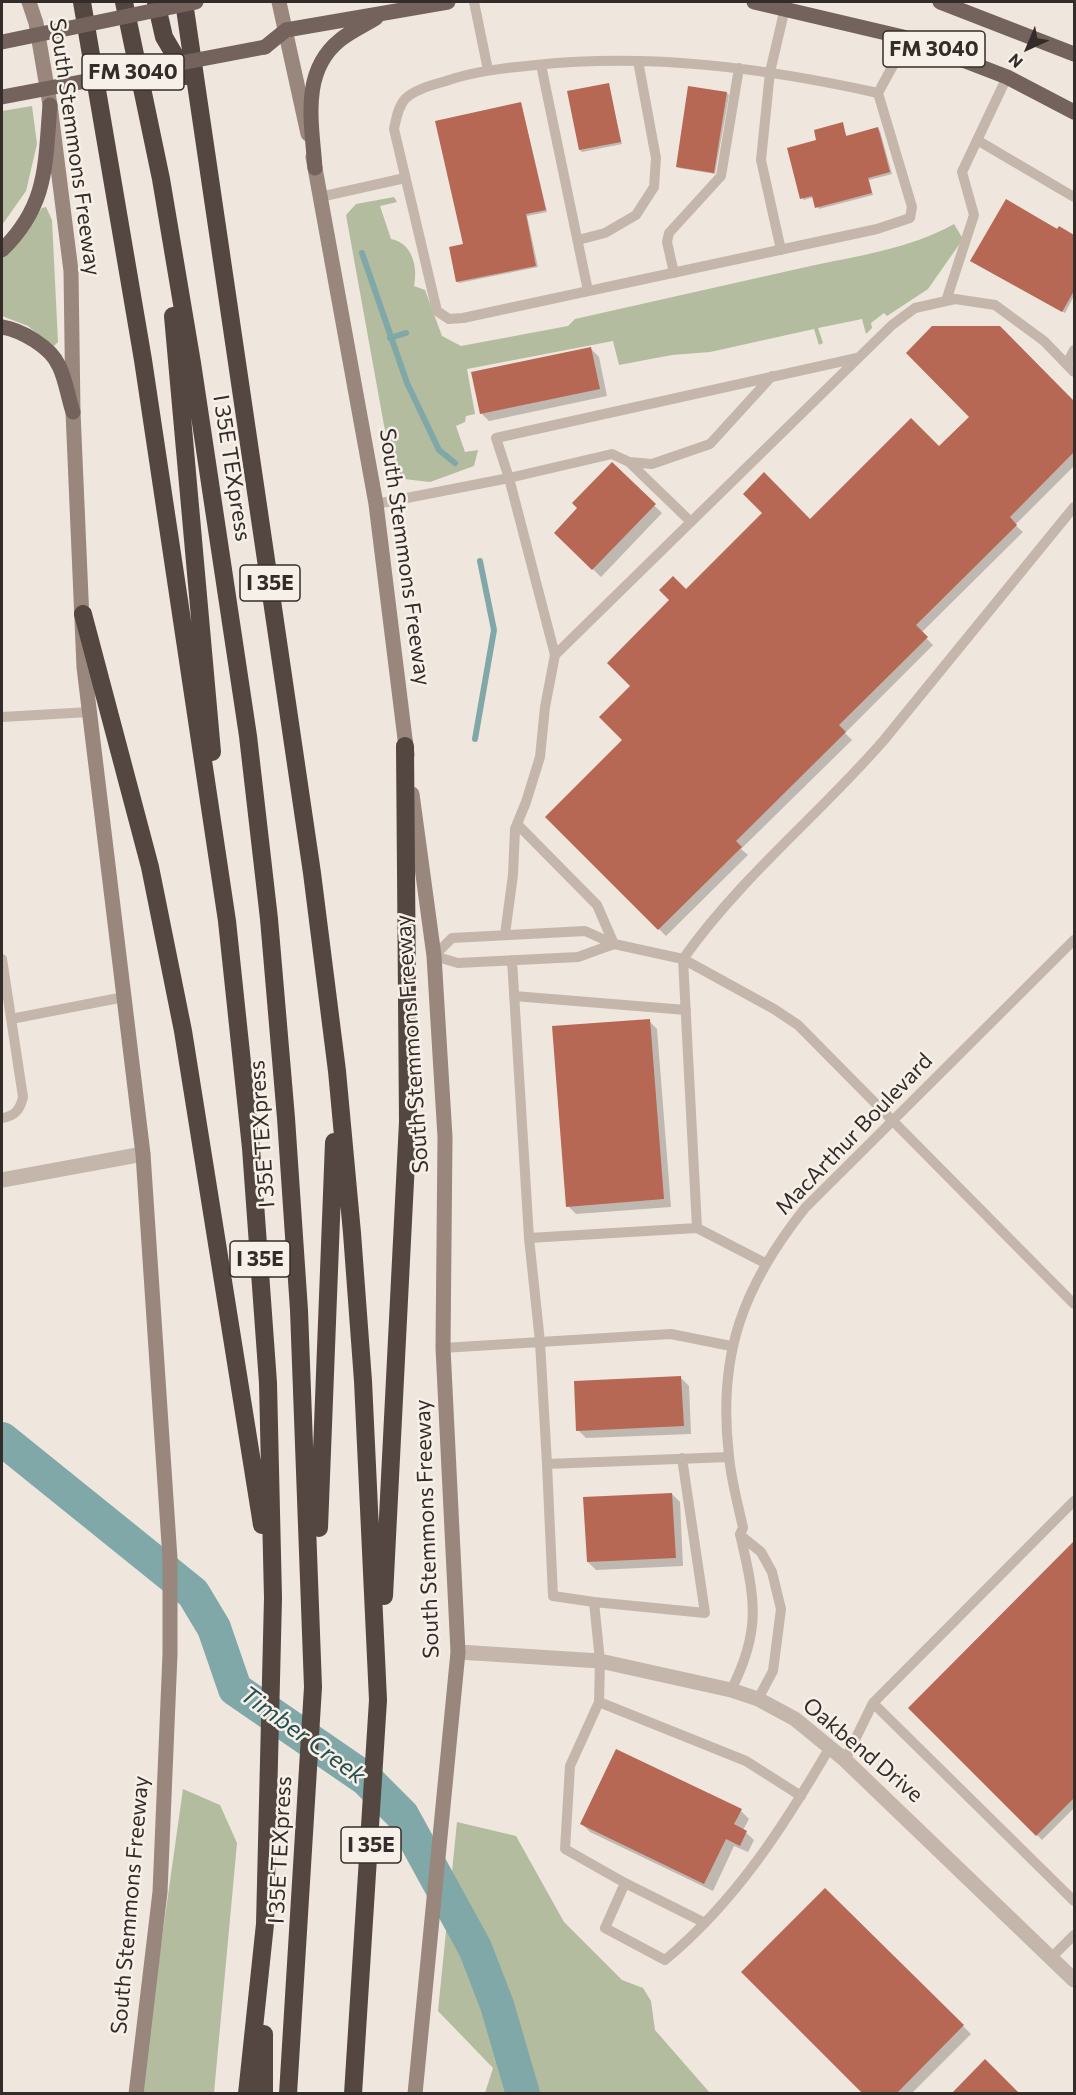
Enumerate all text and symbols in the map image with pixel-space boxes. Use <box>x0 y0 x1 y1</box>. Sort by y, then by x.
street label: South Stemmons Freeway <box>44 17 106 277</box>
north arrow <box>998 18 1058 78</box>
road number: FM 3040 <box>883 31 985 67</box>
text: N <box>1004 50 1026 72</box>
road number: FM 3040 <box>82 54 184 90</box>
street label: I 35E TEXpress <box>207 393 257 543</box>
street label: South Stemmons Freeway <box>374 427 436 687</box>
road number: I 35E <box>240 565 300 601</box>
street label: South Stemmons Freeway <box>390 914 434 1174</box>
street label: MacArthur Boulevard <box>770 1048 938 1220</box>
street label: I 35E TEXpress <box>244 1059 280 1209</box>
road number: I 35E <box>230 1241 290 1277</box>
street label: South Stemmons Freeway <box>409 1399 445 1659</box>
water label: Timber Creek <box>235 1680 371 1790</box>
street label: Oakbend Drive <box>798 1692 928 1808</box>
street label: South Stemmons Freeway <box>106 1775 154 2035</box>
street label: I 35E TEXpress <box>263 1775 297 1925</box>
road number: I 35E <box>341 1827 401 1863</box>

